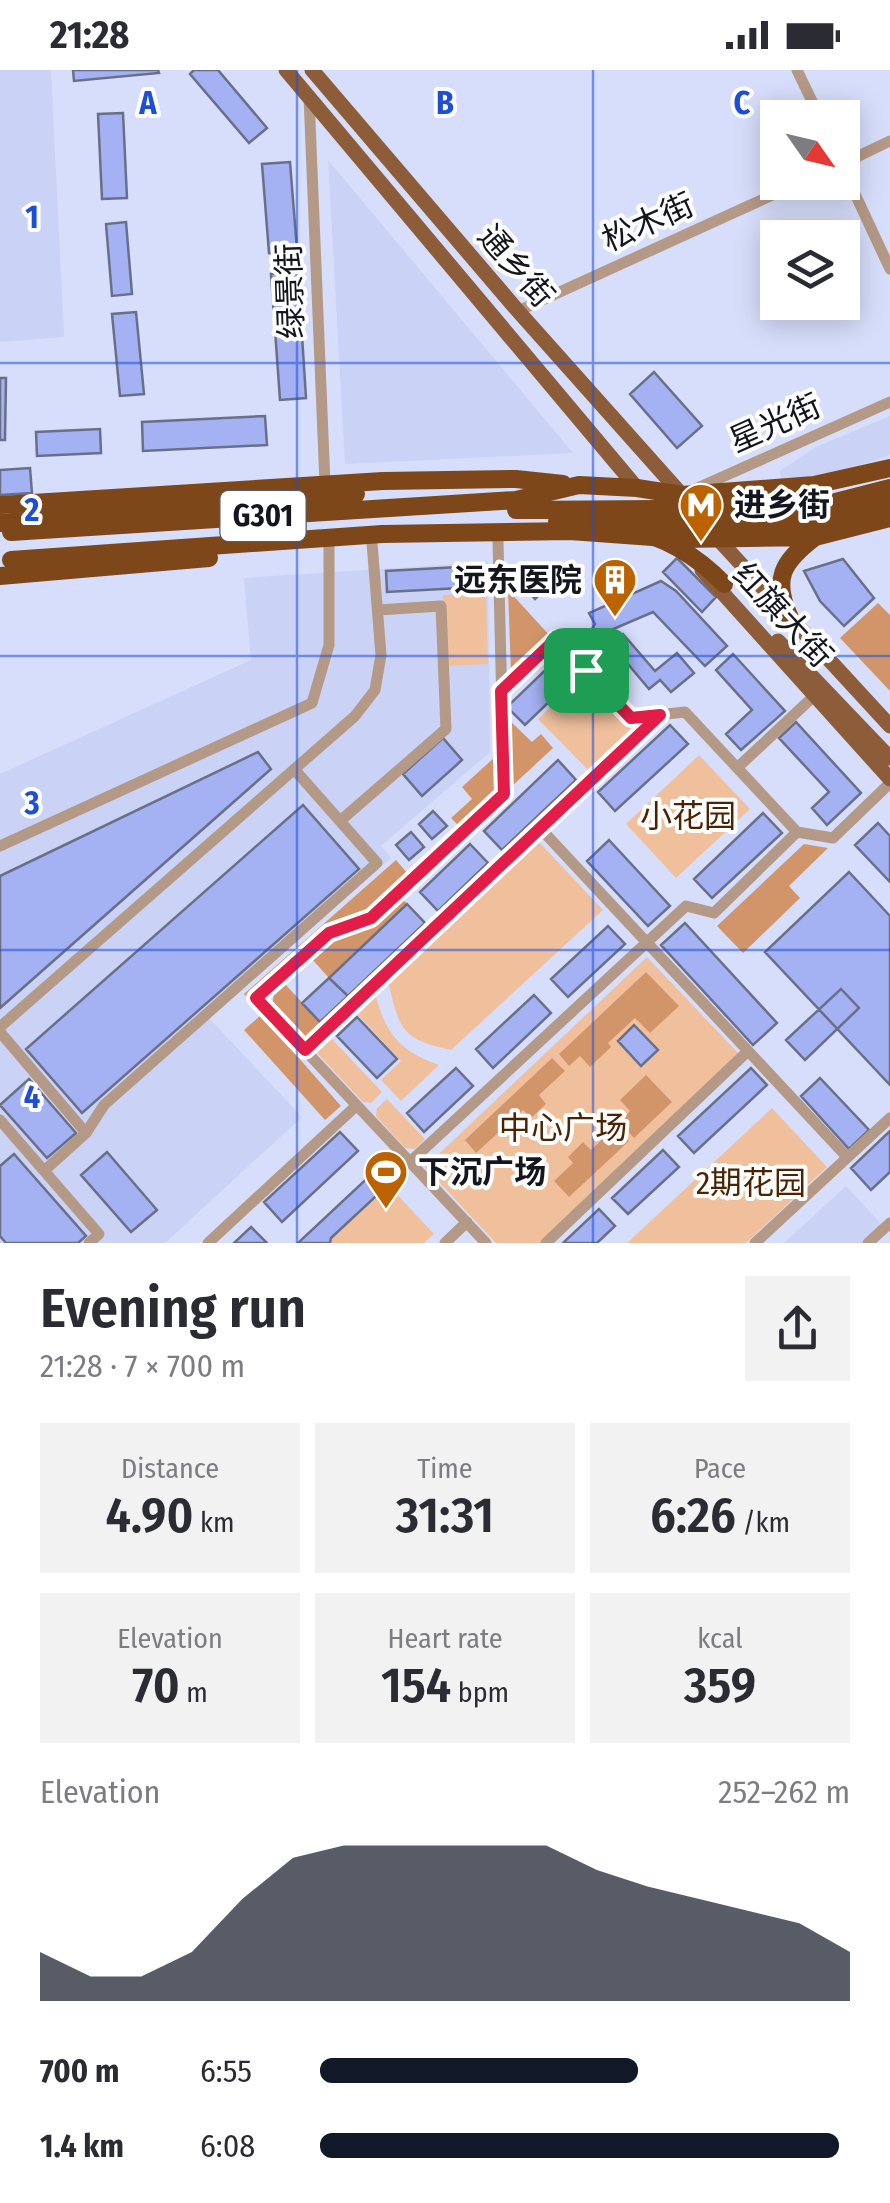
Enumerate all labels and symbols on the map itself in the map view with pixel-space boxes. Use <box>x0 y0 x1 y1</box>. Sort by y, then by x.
text: A <box>138 84 157 122</box>
text: B <box>436 84 454 122</box>
text: C <box>734 84 751 122</box>
north arrow <box>760 100 860 200</box>
street label: 松木街 <box>596 185 700 259</box>
text: 1 <box>25 198 39 236</box>
street label: 通乡街 <box>470 217 562 315</box>
street label: 绿景街 <box>269 242 311 340</box>
street label: 星光街 <box>723 386 827 460</box>
metro station icon: 进乡街 <box>678 482 724 543</box>
place label: 进乡街 <box>734 486 830 524</box>
text: 2 <box>24 491 40 529</box>
road number: G301 <box>220 491 306 541</box>
street label: 红旗大街 <box>725 555 841 675</box>
building icon: 远东医院 <box>592 557 638 618</box>
place label: 远东医院 <box>454 561 582 599</box>
pin <box>544 628 629 713</box>
text: 3 <box>23 784 40 822</box>
park label: 小花园 <box>640 797 736 835</box>
text: 4 <box>24 1078 40 1116</box>
park label: 中心广场 <box>499 1109 627 1147</box>
sports icon: 下沉广场 <box>363 1149 409 1210</box>
place label: 下沉广场 <box>418 1153 546 1191</box>
park label: 2期花园 <box>696 1164 806 1202</box>

